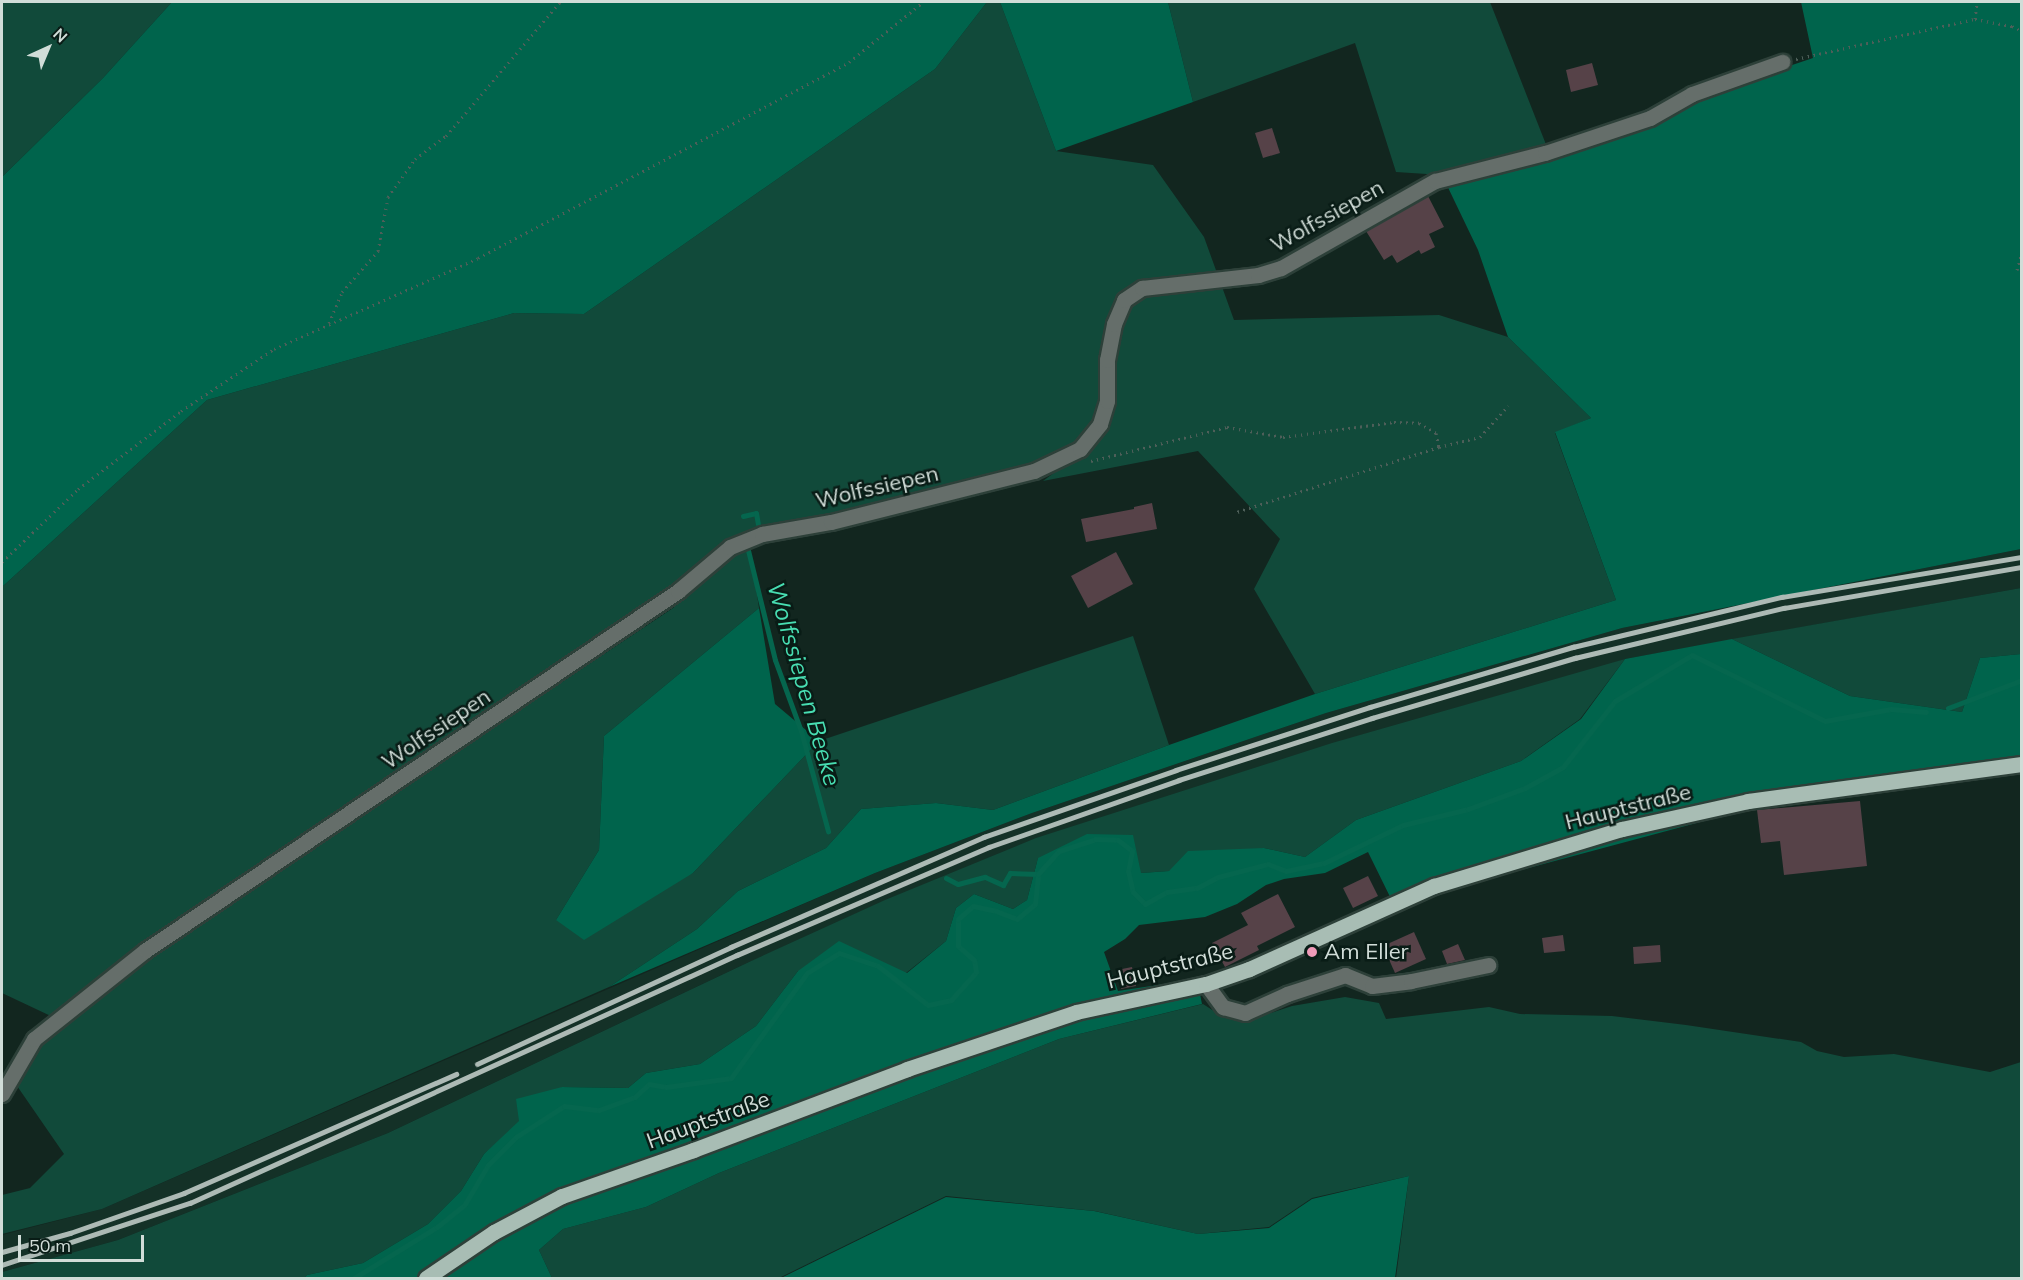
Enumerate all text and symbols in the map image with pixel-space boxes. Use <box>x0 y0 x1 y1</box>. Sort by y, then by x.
north arrow <box>18 18 78 78</box>
text: N <box>49 24 72 46</box>
street label: Wolfssiepen <box>1266 174 1388 258</box>
street label: Wolfssiepen <box>813 460 941 514</box>
water label: Wolfssiepen Beeke <box>761 579 847 789</box>
street label: Wolfssiepen <box>377 683 495 775</box>
street label: Hauptstraße <box>1562 779 1694 835</box>
street label: Hauptstraße <box>1104 938 1236 994</box>
place label: Am Eller <box>1324 939 1409 965</box>
marker: Am Eller <box>1305 945 1319 959</box>
street label: Hauptstraße <box>643 1086 773 1154</box>
scale bar <box>21 1223 147 1261</box>
text: 50 m <box>29 1234 71 1257</box>

